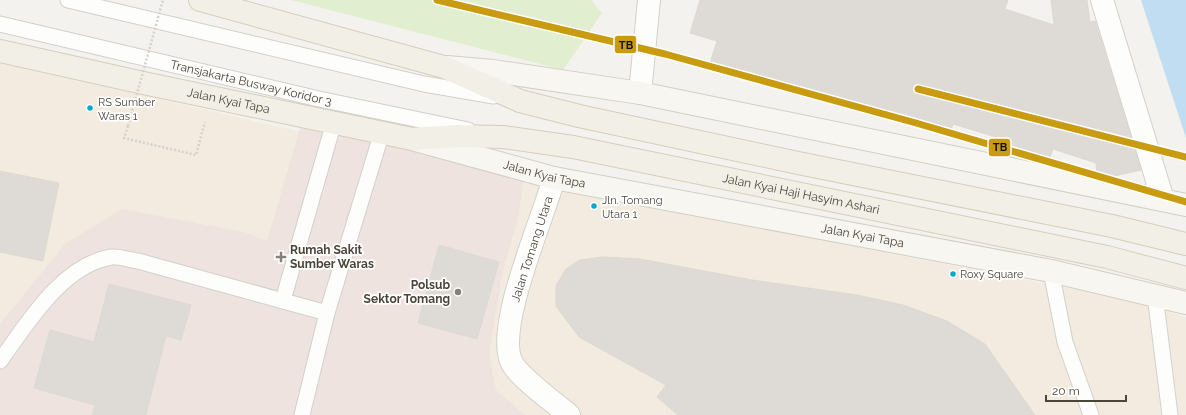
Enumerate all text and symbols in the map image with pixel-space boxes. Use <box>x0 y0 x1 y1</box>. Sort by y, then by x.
line badge: TB <box>614 35 637 54</box>
text: TB <box>619 39 634 52</box>
street label: Transjakarta Busway Koridor 3 <box>169 57 333 108</box>
street label: Jalan Kyai Tapa <box>186 85 271 116</box>
place label: RS Sumber Waras 1 <box>98 96 155 123</box>
marker: RS Sumber Waras 1 <box>85 103 95 113</box>
line badge: TB <box>988 138 1011 157</box>
text: TB <box>993 141 1008 154</box>
street label: Jalan Kyai Tapa <box>502 157 587 191</box>
street label: Jalan Kyai Haji Hasyim Ashari <box>721 171 881 217</box>
street label: Jalan Tomang Utara <box>508 194 556 304</box>
place label: Jln. Tomang Utara 1 <box>602 194 663 221</box>
marker: Jln. Tomang Utara 1 <box>589 201 599 211</box>
street label: Jalan Kyai Tapa <box>820 221 905 250</box>
place label: Rumah Sakit Sumber Waras <box>290 243 374 271</box>
marker: Rumah Sakit Sumber Waras <box>275 251 287 263</box>
place label: Roxy Square <box>960 268 1024 281</box>
marker: Roxy Square <box>948 269 958 279</box>
place label: Polsub Sektor Tomang <box>364 278 450 306</box>
marker: Polsub Sektor Tomang <box>453 287 463 297</box>
scale bar <box>1046 377 1126 403</box>
text: 20 m <box>1052 384 1080 398</box>

